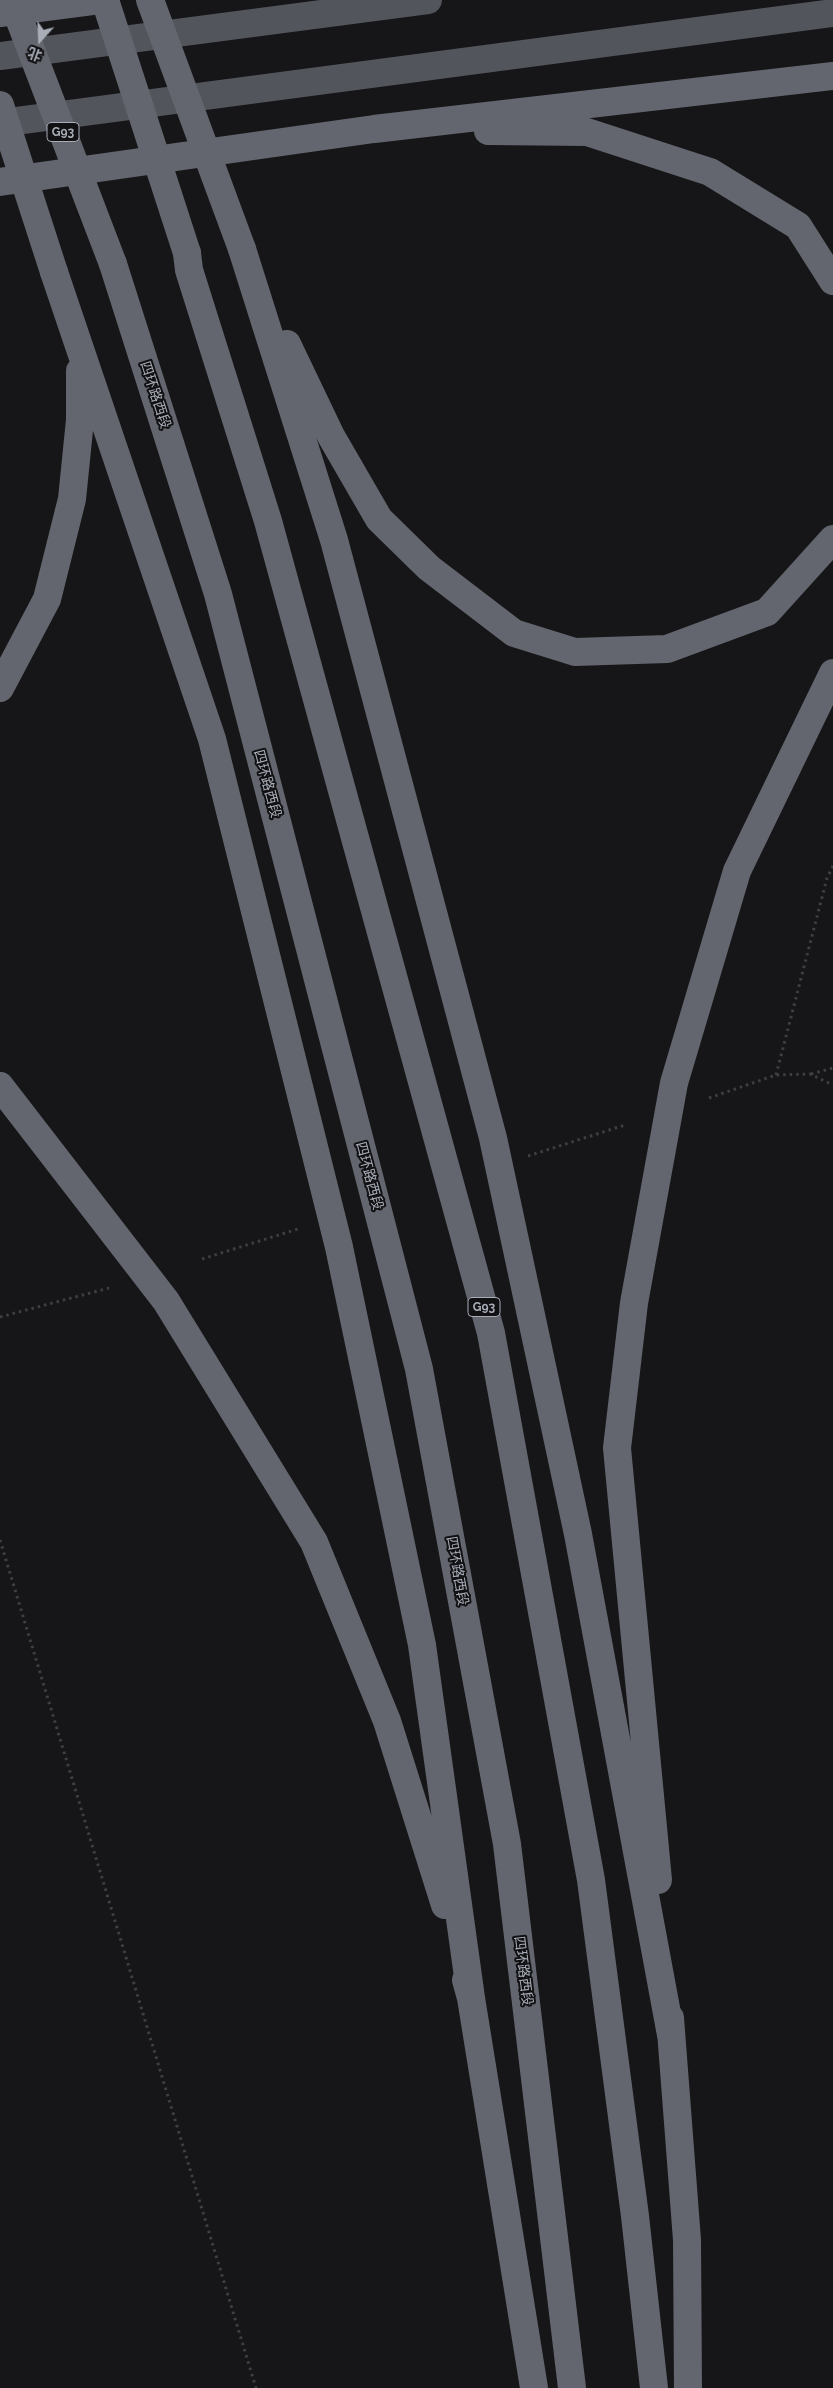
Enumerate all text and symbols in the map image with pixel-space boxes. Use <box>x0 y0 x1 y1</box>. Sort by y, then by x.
north arrow <box>15 15 65 65</box>
text: 北 <box>26 44 44 64</box>
road number: G93 <box>47 122 79 142</box>
street label: 四环路西段 <box>136 359 174 431</box>
street label: 四环路西段 <box>250 748 284 820</box>
street label: 四环路西段 <box>352 1140 386 1212</box>
road number: G93 <box>468 1298 500 1316</box>
street label: 四环路西段 <box>443 1535 471 1607</box>
street label: 四环路西段 <box>510 1935 536 2007</box>

